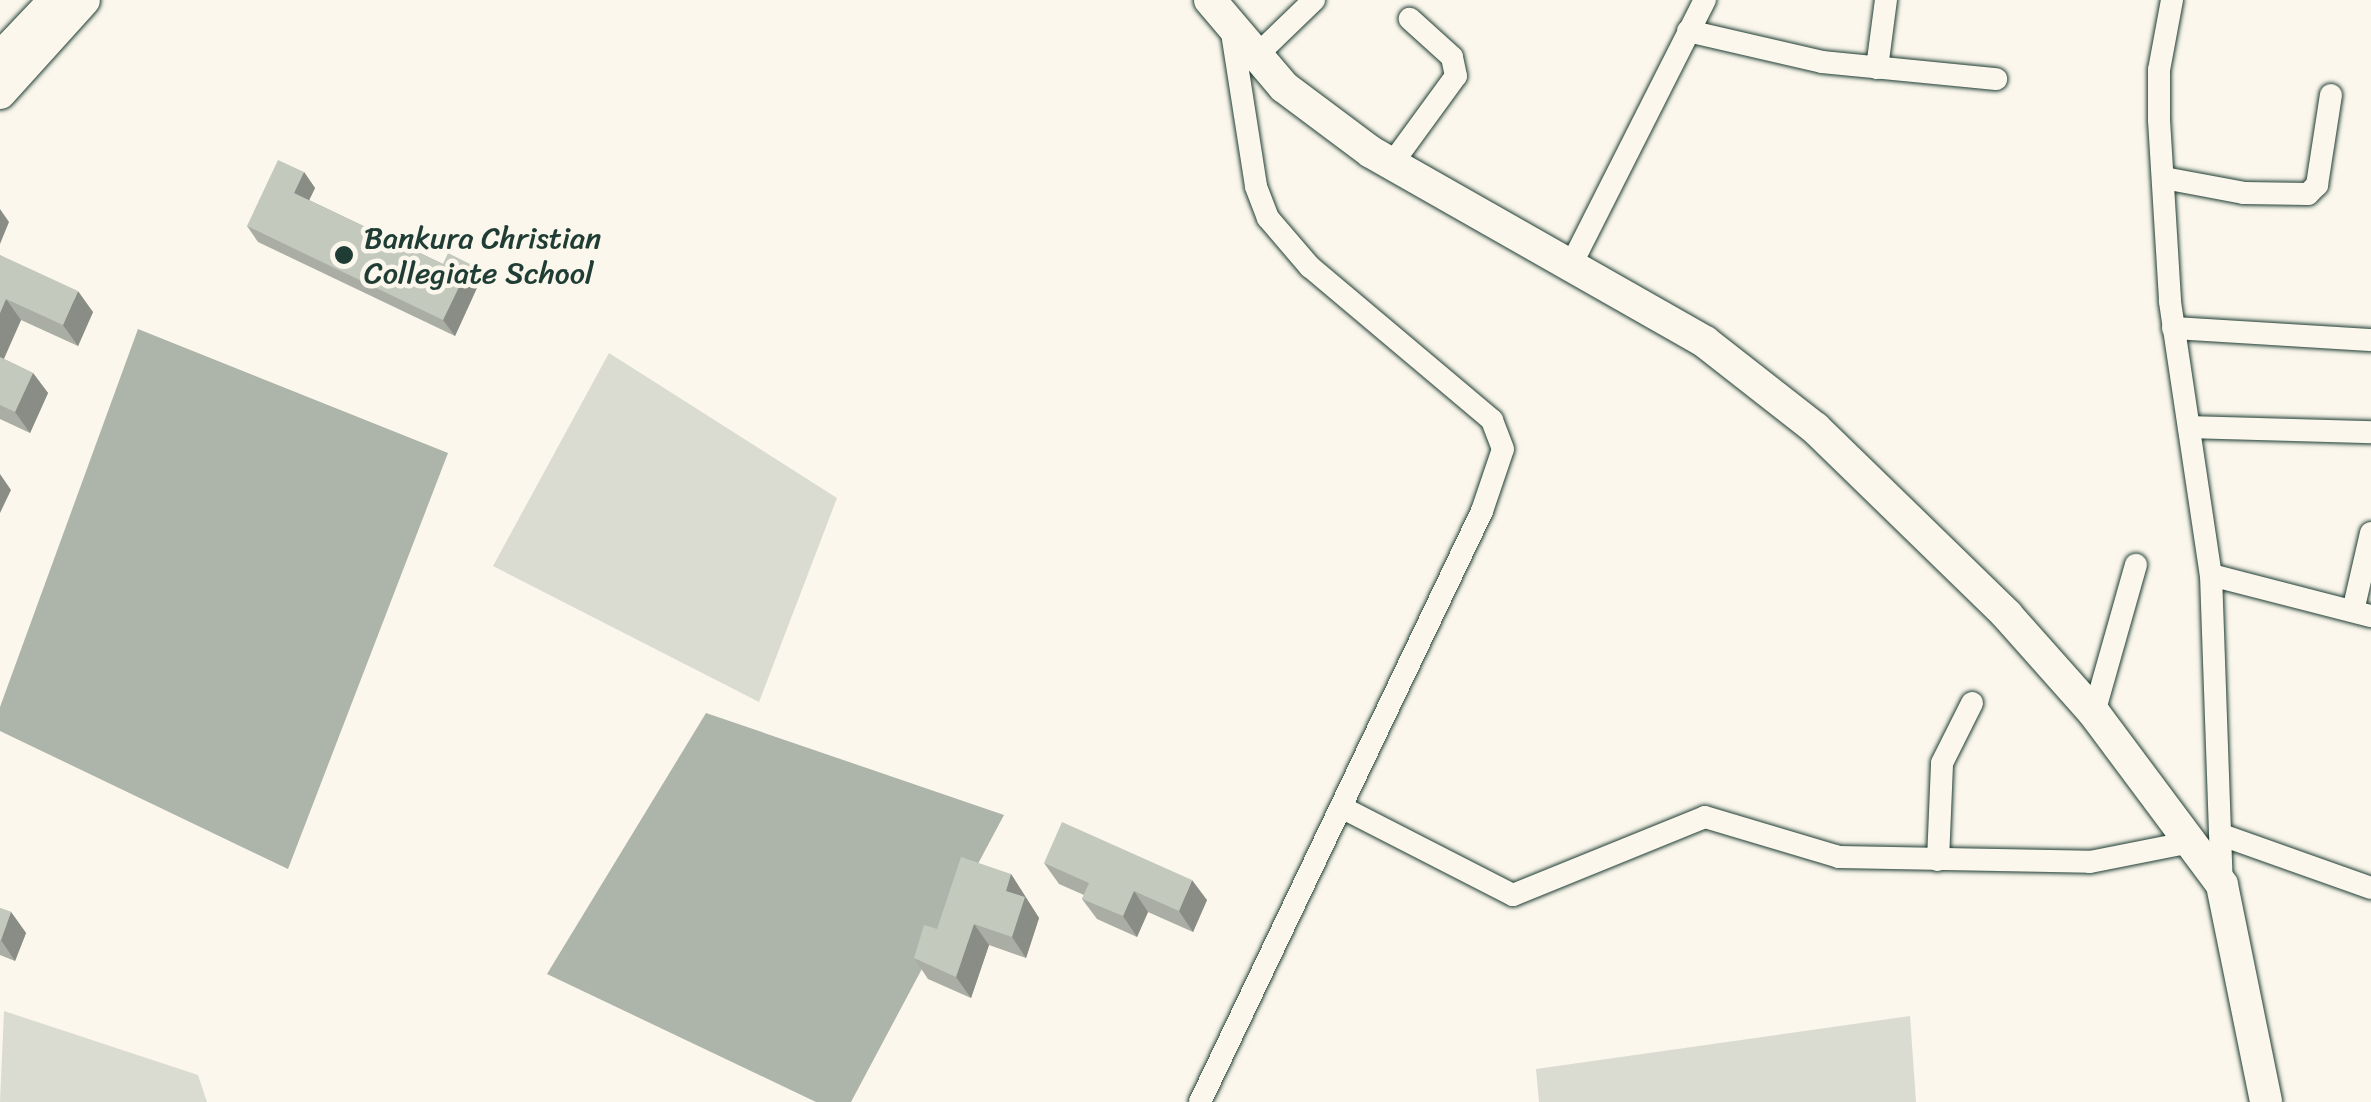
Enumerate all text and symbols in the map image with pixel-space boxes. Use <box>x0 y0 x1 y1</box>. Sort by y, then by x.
place label: Bankura Christian Collegiate School <box>364 220 601 290</box>
marker: Bankura Christian Collegiate School <box>333 244 355 266</box>

